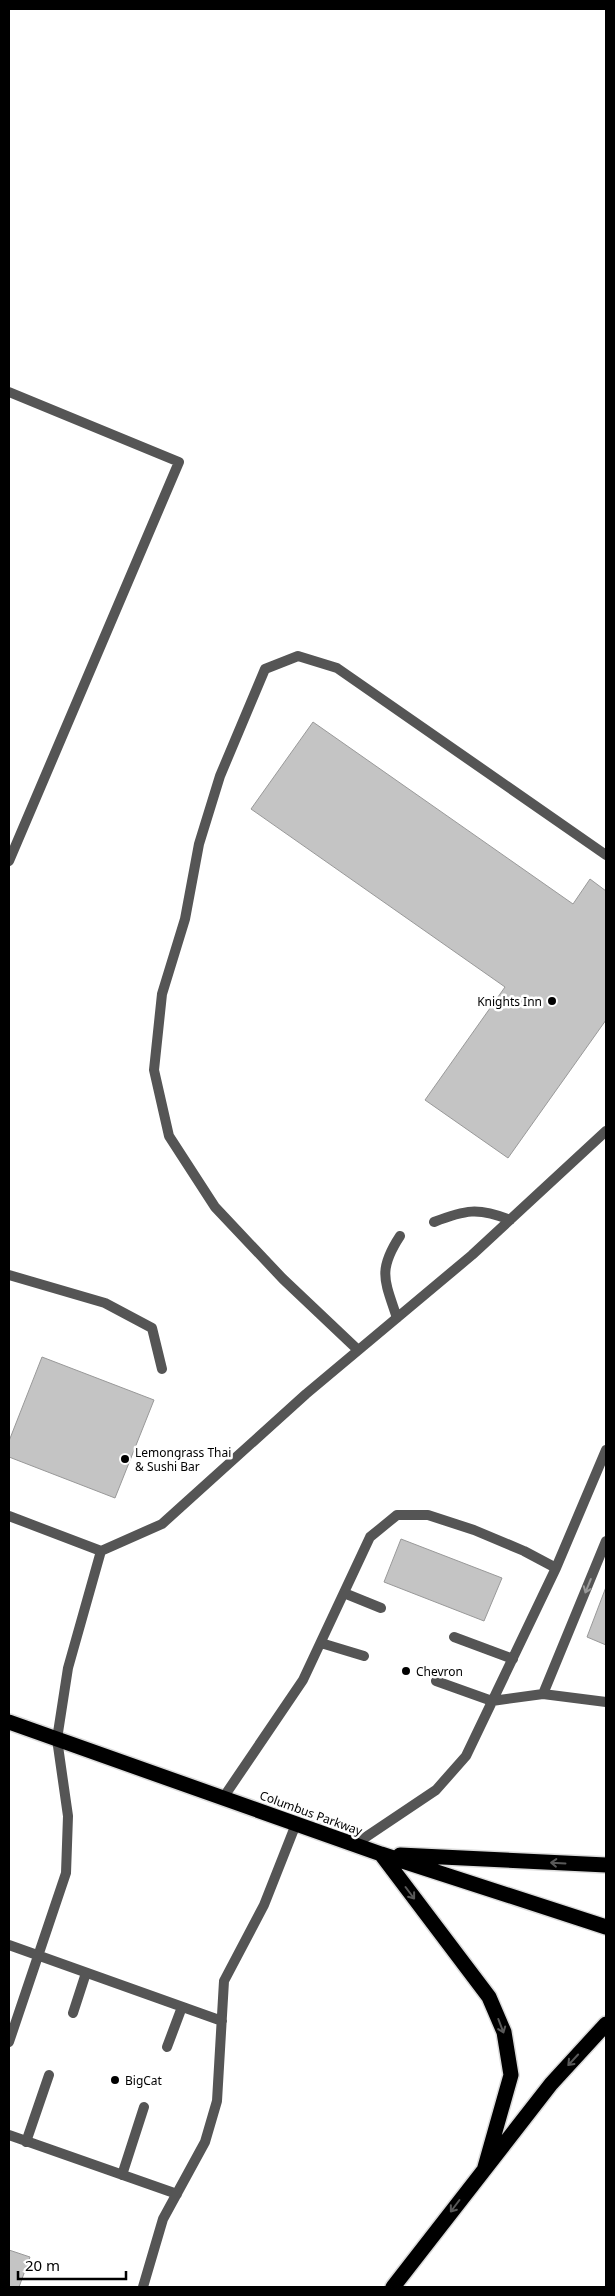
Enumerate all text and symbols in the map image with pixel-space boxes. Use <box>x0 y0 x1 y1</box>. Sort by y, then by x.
place label: Knights Inn <box>477 993 542 1010</box>
marker: Knights Inn <box>546 995 558 1007</box>
place label: Lemongrass Thai & Sushi Bar <box>135 1444 231 1475</box>
marker: Lemongrass Thai & Sushi Bar <box>119 1453 131 1465</box>
one-way arrow <box>583 1578 592 1593</box>
place label: Chevron <box>416 1663 463 1680</box>
marker: Chevron <box>400 1665 412 1677</box>
street label: Columbus Parkway <box>257 1787 365 1840</box>
one-way arrow <box>550 1858 566 1867</box>
one-way arrow <box>405 1886 415 1900</box>
one-way arrow <box>497 2018 506 2034</box>
one-way arrow <box>567 2053 579 2066</box>
place label: BigCat <box>125 2072 163 2089</box>
marker: BigCat <box>109 2074 121 2086</box>
one-way arrow <box>450 2199 460 2213</box>
scale bar <box>18 2248 125 2280</box>
text: 20 m <box>25 2255 60 2275</box>

